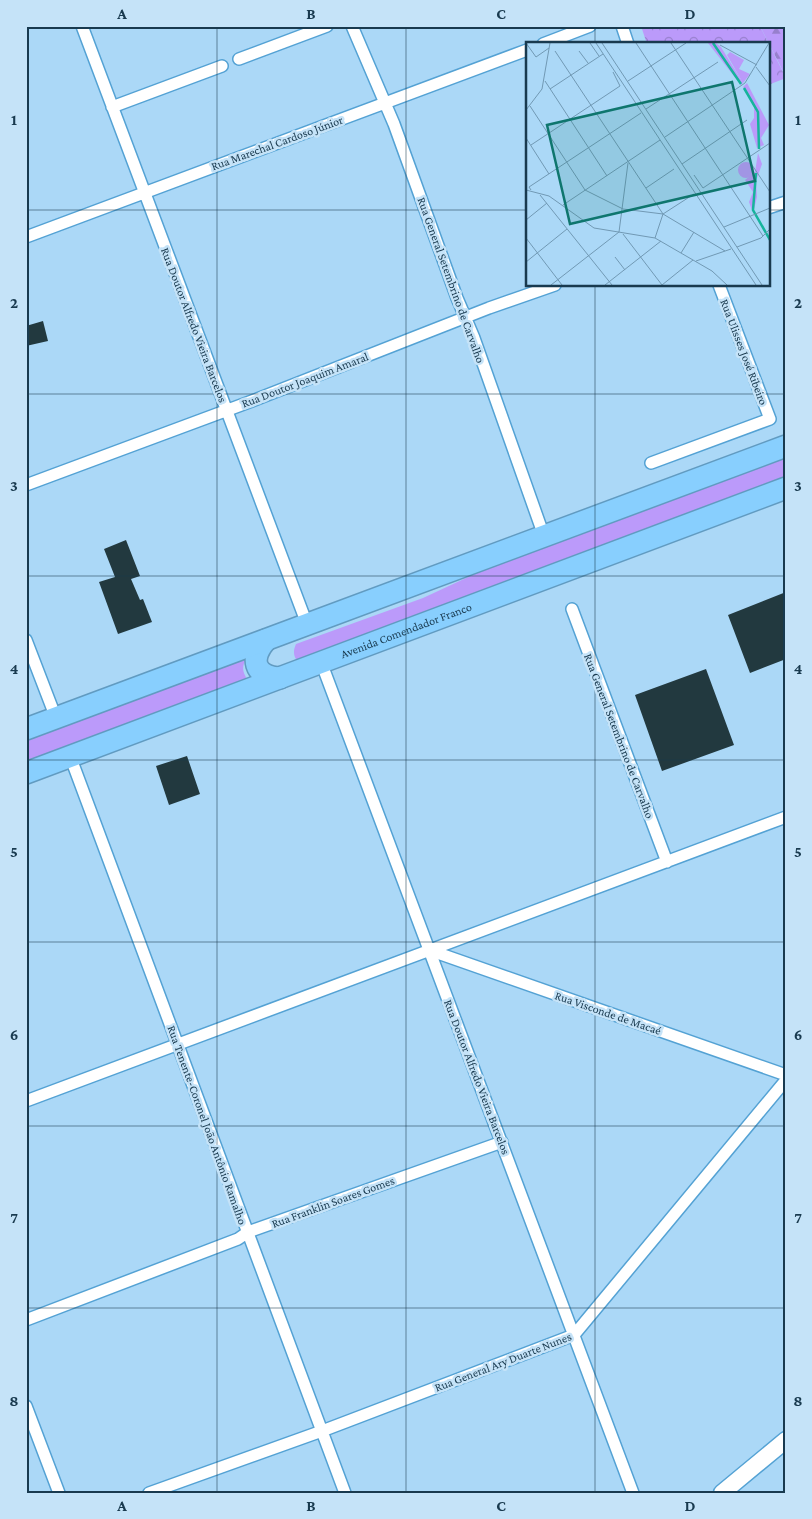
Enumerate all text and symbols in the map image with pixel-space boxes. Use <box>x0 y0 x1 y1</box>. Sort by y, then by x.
text: A <box>116 5 127 22</box>
text: B <box>306 5 316 22</box>
text: C <box>496 5 506 22</box>
text: D <box>684 5 696 22</box>
inset map <box>526 42 770 286</box>
text: 1 <box>11 111 17 128</box>
text: 1 <box>795 111 801 128</box>
street label: Rua Marechal Cardoso Júnior <box>209 112 346 173</box>
street label: Rua General Setembrino de Carvalho <box>414 195 488 365</box>
street label: Rua Doutor Alfredo Vieira Barcelos <box>158 246 230 405</box>
text: 2 <box>10 294 18 311</box>
text: 2 <box>794 294 802 311</box>
street label: Rua Ulisses José Ribeiro <box>717 297 771 407</box>
street label: Rua Doutor Joaquim Amaral <box>240 349 370 411</box>
text: 3 <box>10 477 18 494</box>
text: 3 <box>794 477 802 494</box>
street label: Avenida Comendador Franco <box>339 599 474 661</box>
street label: Rua General Setembrino de Carvalho <box>581 652 657 820</box>
text: 4 <box>10 660 19 677</box>
text: 4 <box>794 660 803 677</box>
text: 5 <box>10 843 18 860</box>
text: 5 <box>794 843 802 860</box>
street label: Rua Visconde de Macaé <box>553 988 663 1038</box>
street label: Rua Doutor Alfredo Vieira Barcelos <box>441 998 513 1157</box>
street label: Rua Tenente-Coronel João Antônio Ramalho <box>164 1023 250 1227</box>
text: 6 <box>10 1026 18 1043</box>
text: 6 <box>794 1026 802 1043</box>
street label: Rua Franklin Soares Gomes <box>270 1173 397 1231</box>
text: 7 <box>10 1209 18 1226</box>
text: 7 <box>794 1209 802 1226</box>
street label: Rua General Ary Duarte Nunes <box>433 1329 574 1395</box>
text: 8 <box>9 1392 19 1409</box>
text: 8 <box>793 1392 803 1409</box>
text: A <box>116 1497 127 1514</box>
text: B <box>306 1497 316 1514</box>
text: C <box>496 1497 506 1514</box>
text: D <box>684 1497 696 1514</box>

